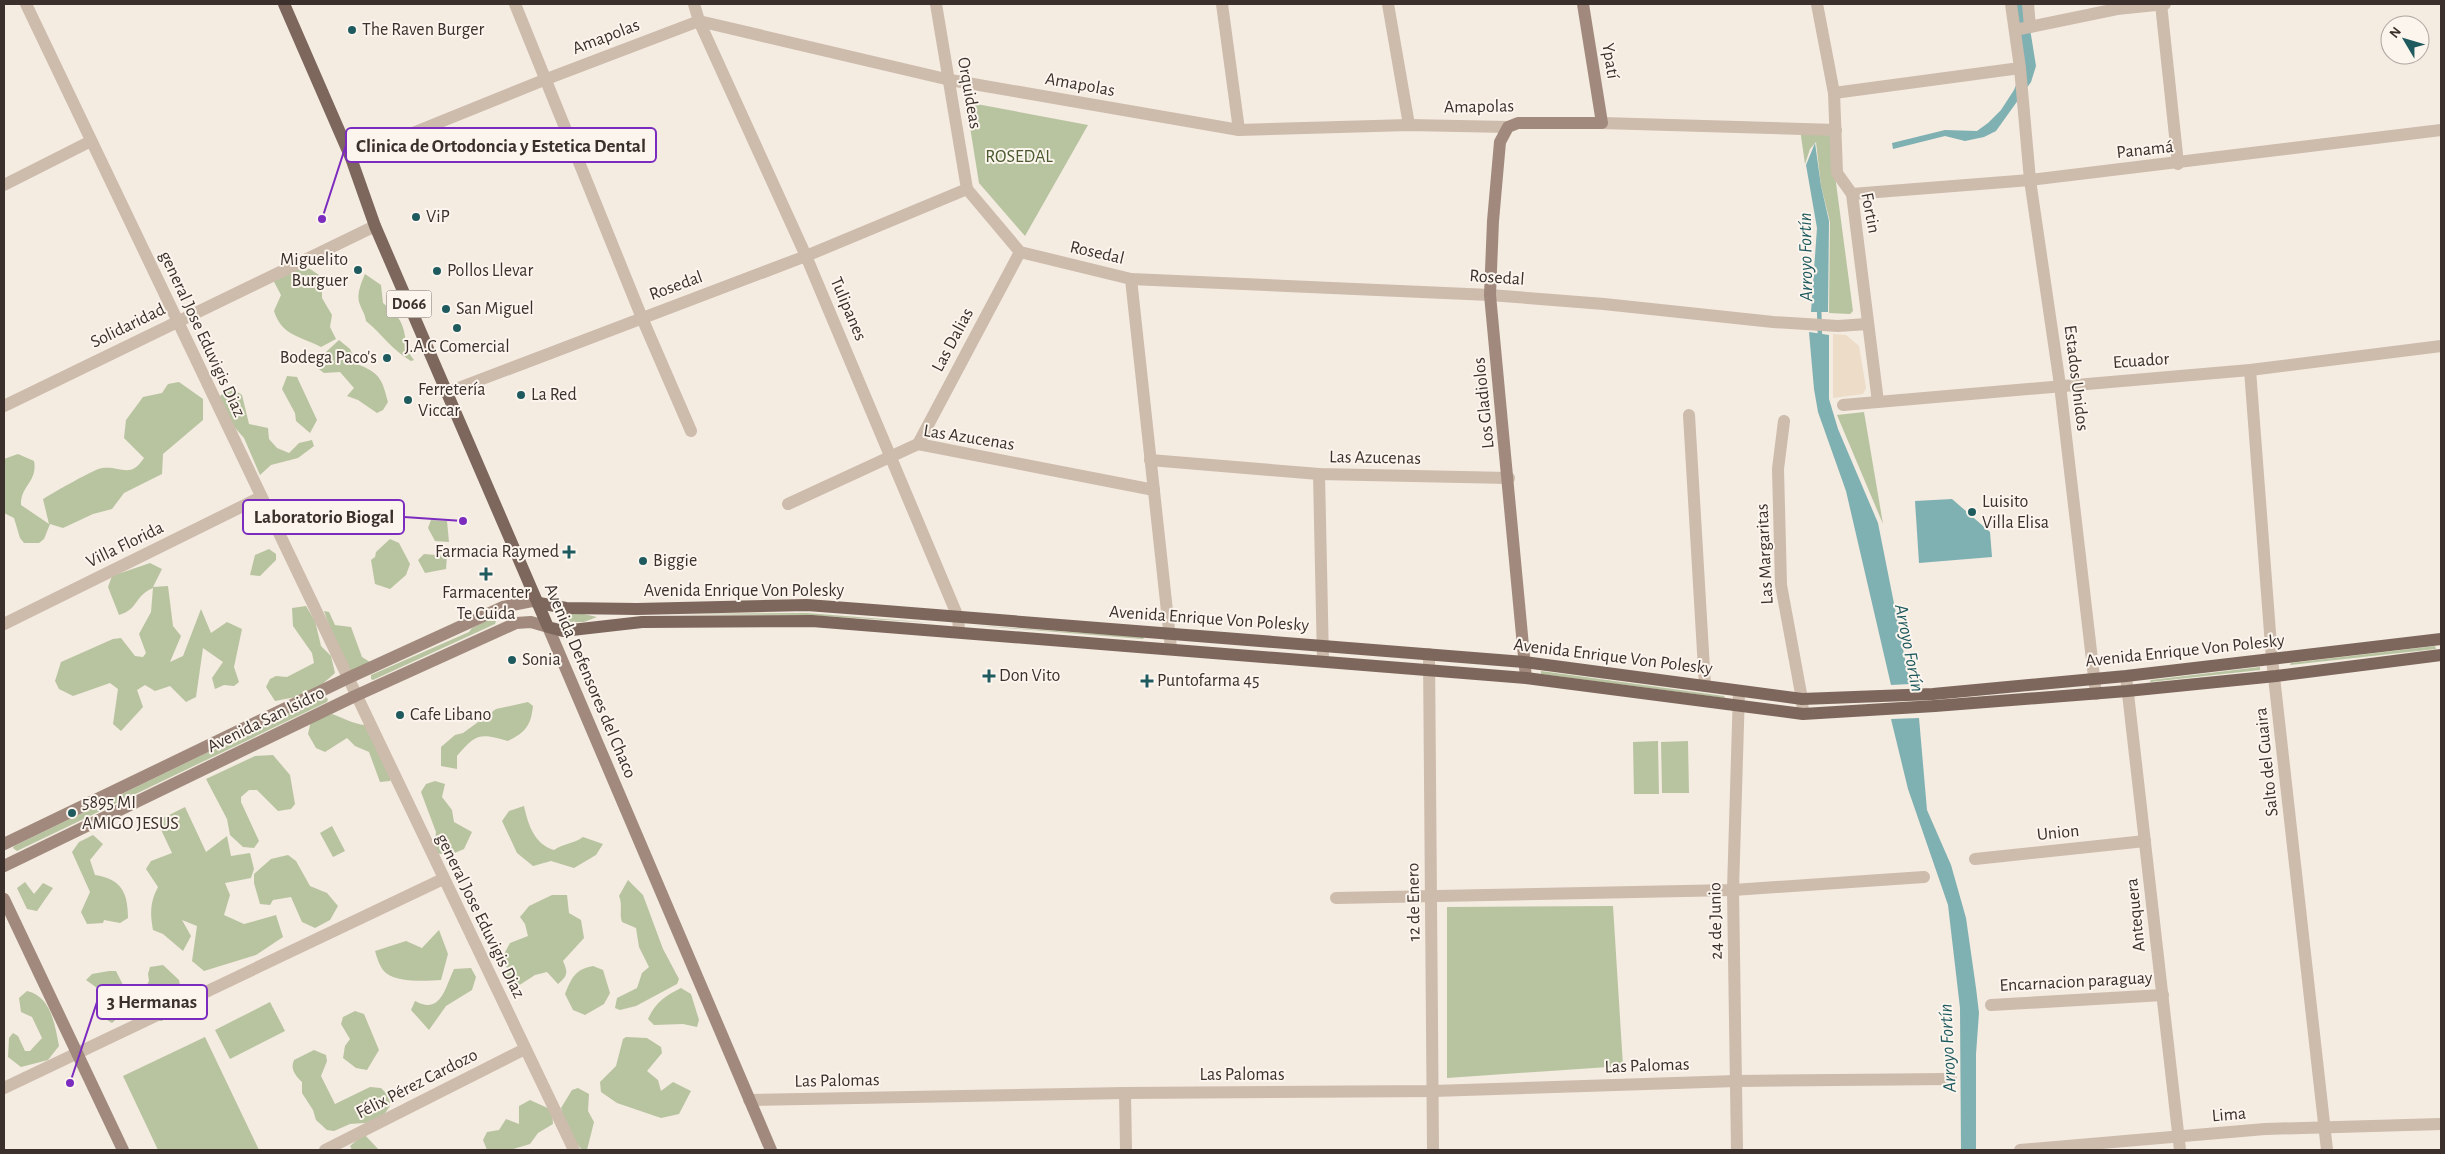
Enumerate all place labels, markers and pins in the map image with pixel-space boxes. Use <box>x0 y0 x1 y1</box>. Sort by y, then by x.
place label: The Raven Burger <box>362 21 484 39</box>
marker: The Raven Burger <box>346 24 358 36</box>
callout: Clinica de Ortodoncia y Estetica Dental <box>346 128 656 162</box>
place label: ViP <box>426 208 450 226</box>
marker: ViP <box>410 211 422 223</box>
place label: Miguelito Burguer <box>280 251 348 290</box>
place label: Pollos Llevar <box>447 262 533 280</box>
marker: Miguelito Burguer <box>352 264 364 276</box>
marker: Pollos Llevar <box>431 265 443 277</box>
place label: San Miguel <box>456 300 534 318</box>
marker: San Miguel <box>440 303 452 315</box>
marker: J.A.C Comercial <box>451 322 463 334</box>
place label: J.A.C Comercial <box>404 338 510 356</box>
place label: Bodega Paco's <box>280 349 377 367</box>
marker: Bodega Paco's <box>381 352 393 364</box>
place label: Ferretería Viccar <box>418 381 486 420</box>
place label: La Red <box>531 386 577 404</box>
marker: La Red <box>515 389 527 401</box>
marker: Ferretería Viccar <box>402 394 414 406</box>
place label: Luisito Villa Elisa <box>1982 493 2049 532</box>
callout: Laboratorio Biogal <box>243 500 404 534</box>
marker: Luisito Villa Elisa <box>1966 506 1978 518</box>
place label: Farmacia Raymed <box>435 543 559 561</box>
marker: Farmacia Raymed <box>563 546 575 558</box>
place label: Biggie <box>653 552 697 570</box>
marker: Biggie <box>637 555 649 567</box>
marker: Farmacenter Te Cuida <box>480 568 492 580</box>
place label: Farmacenter Te Cuida <box>442 584 530 623</box>
place label: Sonia <box>522 651 561 669</box>
marker: Sonia <box>506 654 518 666</box>
place label: Don Vito <box>999 667 1061 685</box>
marker: Don Vito <box>983 670 995 682</box>
place label: Puntofarma 45 <box>1157 672 1259 690</box>
marker: Puntofarma 45 <box>1141 675 1153 687</box>
place label: Cafe Libano <box>410 706 491 724</box>
marker: Cafe Libano <box>394 709 406 721</box>
place label: 5895 MI AMIGO JESUS <box>82 794 179 833</box>
marker: 5895 MI AMIGO JESUS <box>66 807 78 819</box>
callout: 3 Hermanas <box>97 985 207 1019</box>

